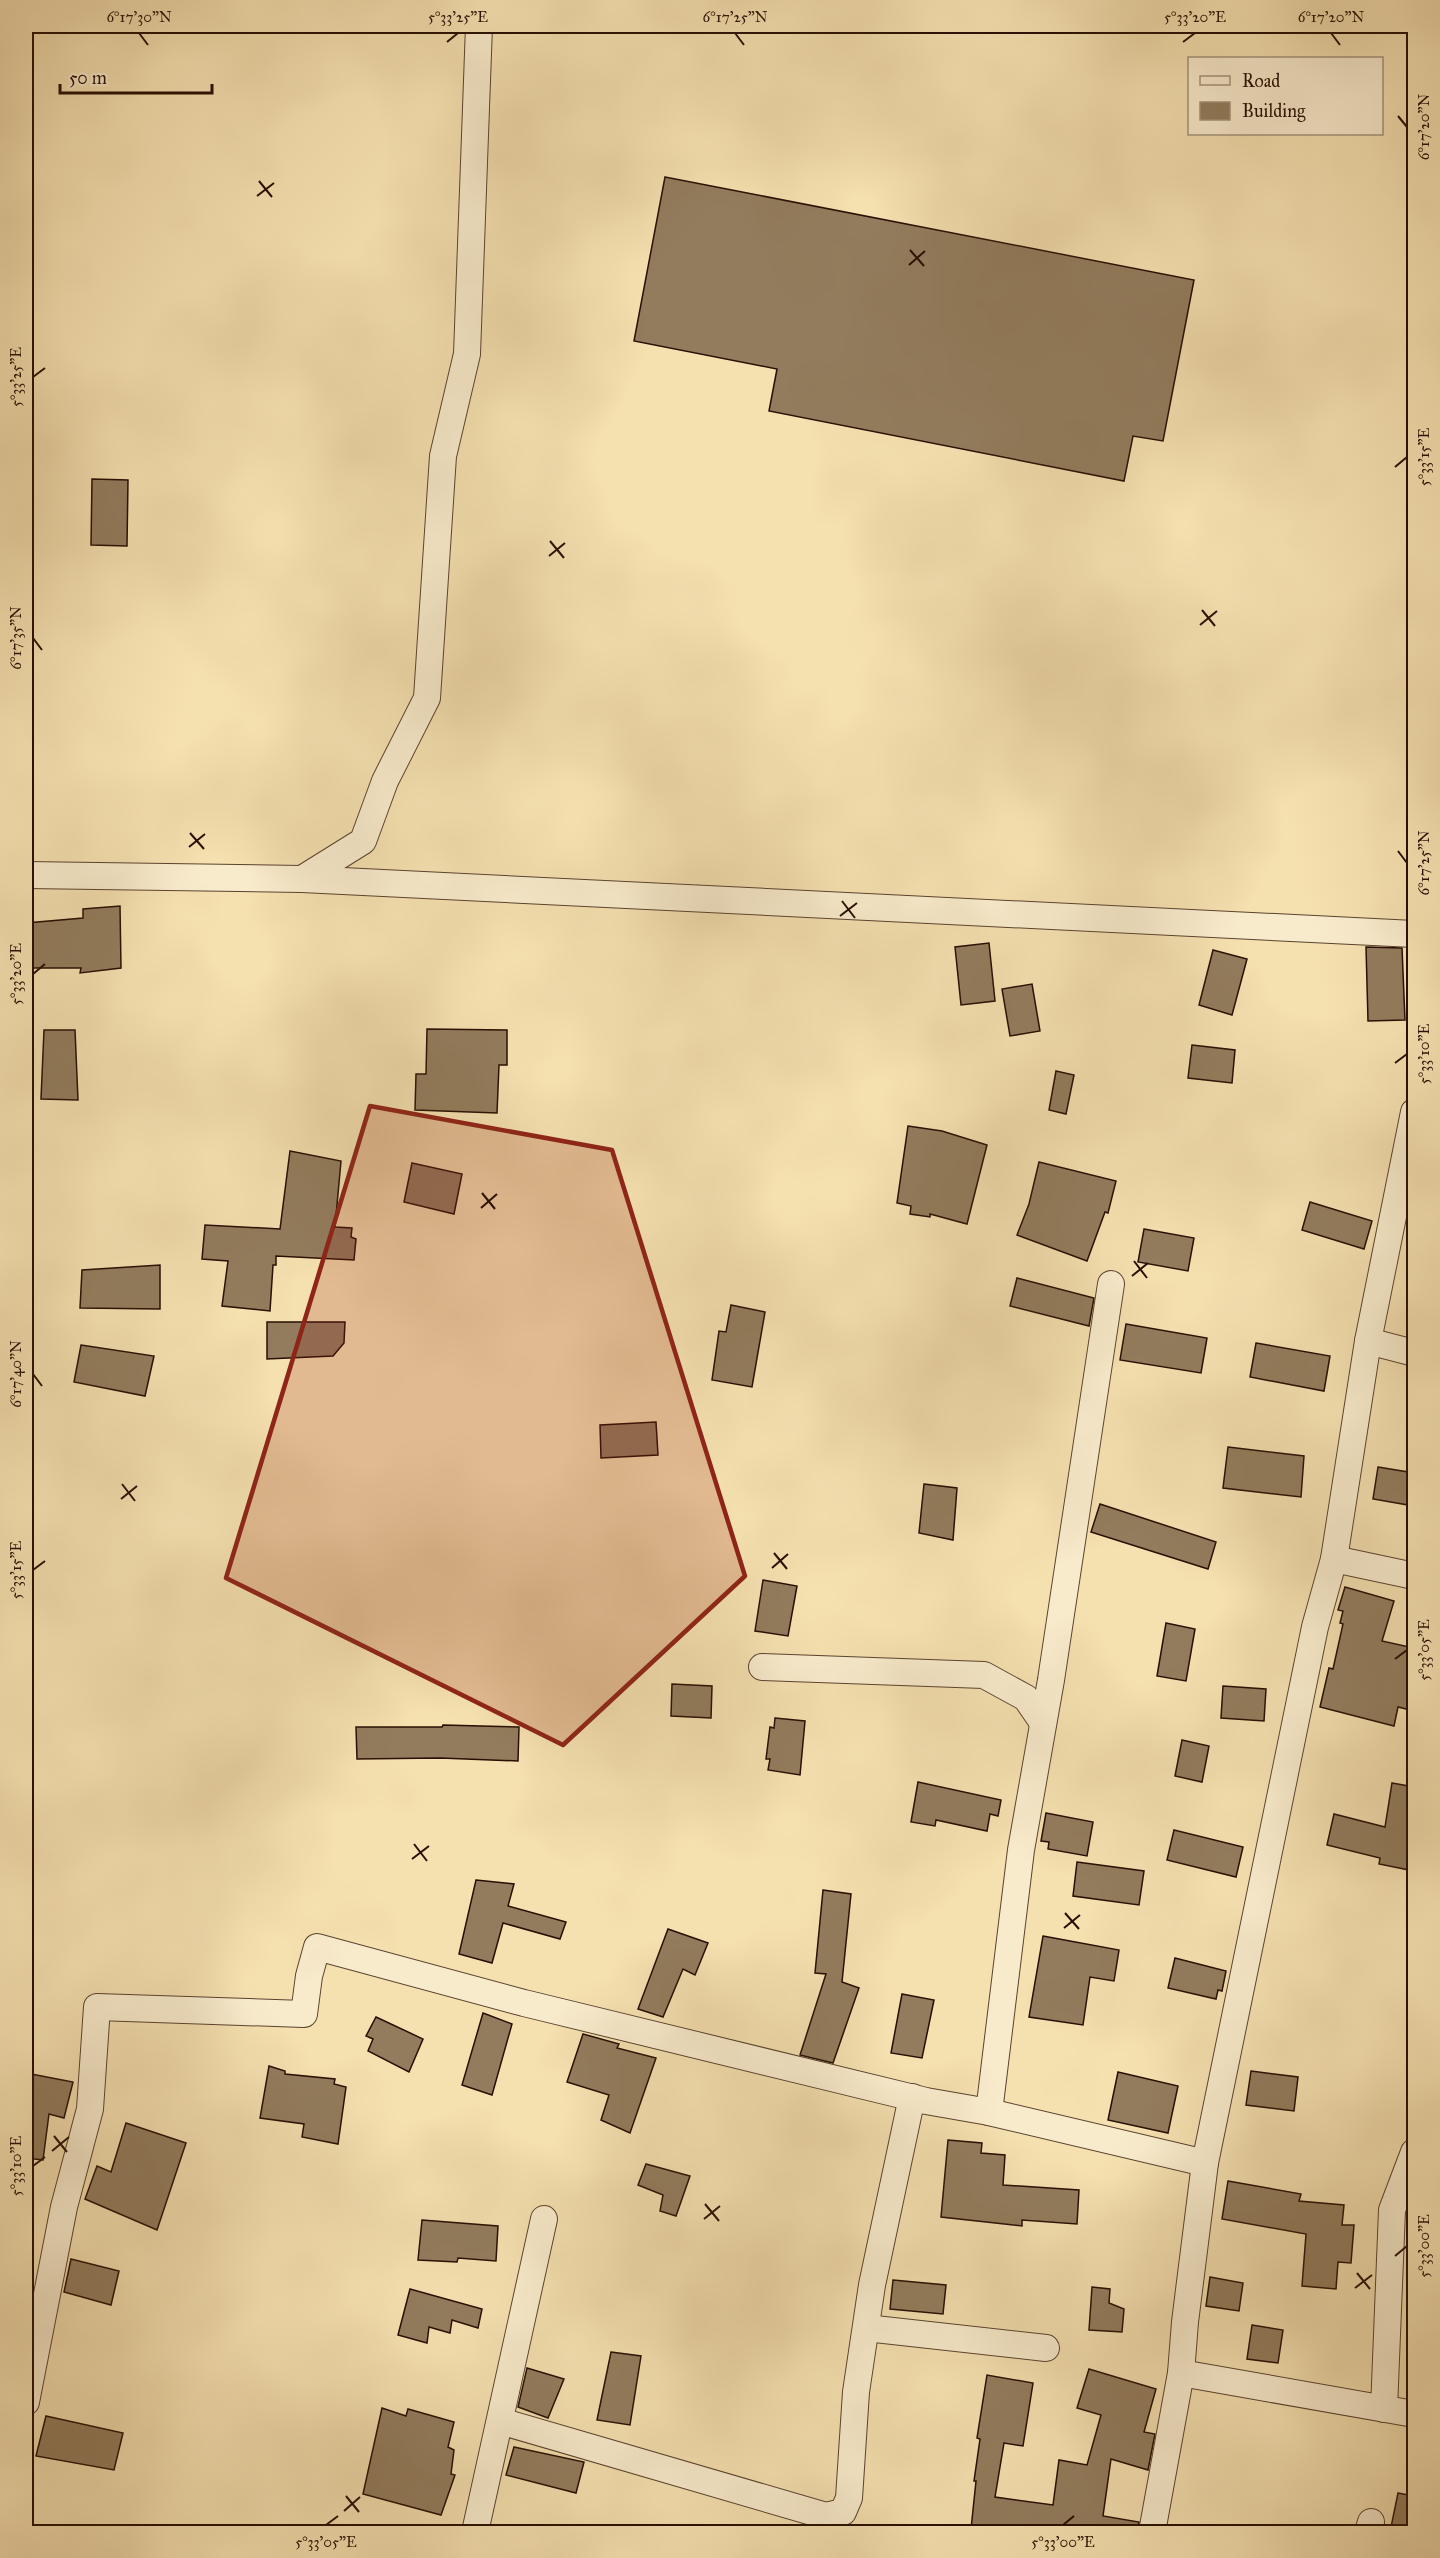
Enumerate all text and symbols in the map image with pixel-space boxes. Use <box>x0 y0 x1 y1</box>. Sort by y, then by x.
text: 6°17'30"N <box>106 8 172 26</box>
text: 5°33'25"E <box>428 8 488 26</box>
text: 6°17'25"N <box>703 8 768 26</box>
text: 5°33'20"E <box>1164 8 1226 26</box>
text: 6°17'20"N <box>1298 8 1365 26</box>
scale bar <box>60 57 212 95</box>
legend <box>1188 57 1383 135</box>
text: 50 m <box>69 67 107 89</box>
text: Road <box>1242 70 1280 92</box>
text: 6°17'20"N <box>1415 93 1433 160</box>
text: Building <box>1242 100 1306 123</box>
text: 5°33'25"E <box>7 347 25 407</box>
text: 5°33'15"E <box>1415 427 1433 486</box>
text: 6°17'35"N <box>7 606 25 670</box>
text: 6°17'25"N <box>1415 830 1433 895</box>
text: 5°33'20"E <box>7 943 25 1005</box>
text: 5°33'10"E <box>1415 1024 1433 1084</box>
text: 6°17'40"N <box>7 1340 25 1408</box>
text: 5°33'15"E <box>7 1540 25 1599</box>
text: 5°33'05"E <box>1415 1619 1433 1681</box>
text: 5°33'10"E <box>7 2136 25 2196</box>
text: 5°33'00"E <box>1415 2214 1433 2278</box>
text: 5°33'05"E <box>295 2533 357 2551</box>
text: 5°33'00"E <box>1031 2533 1095 2551</box>

